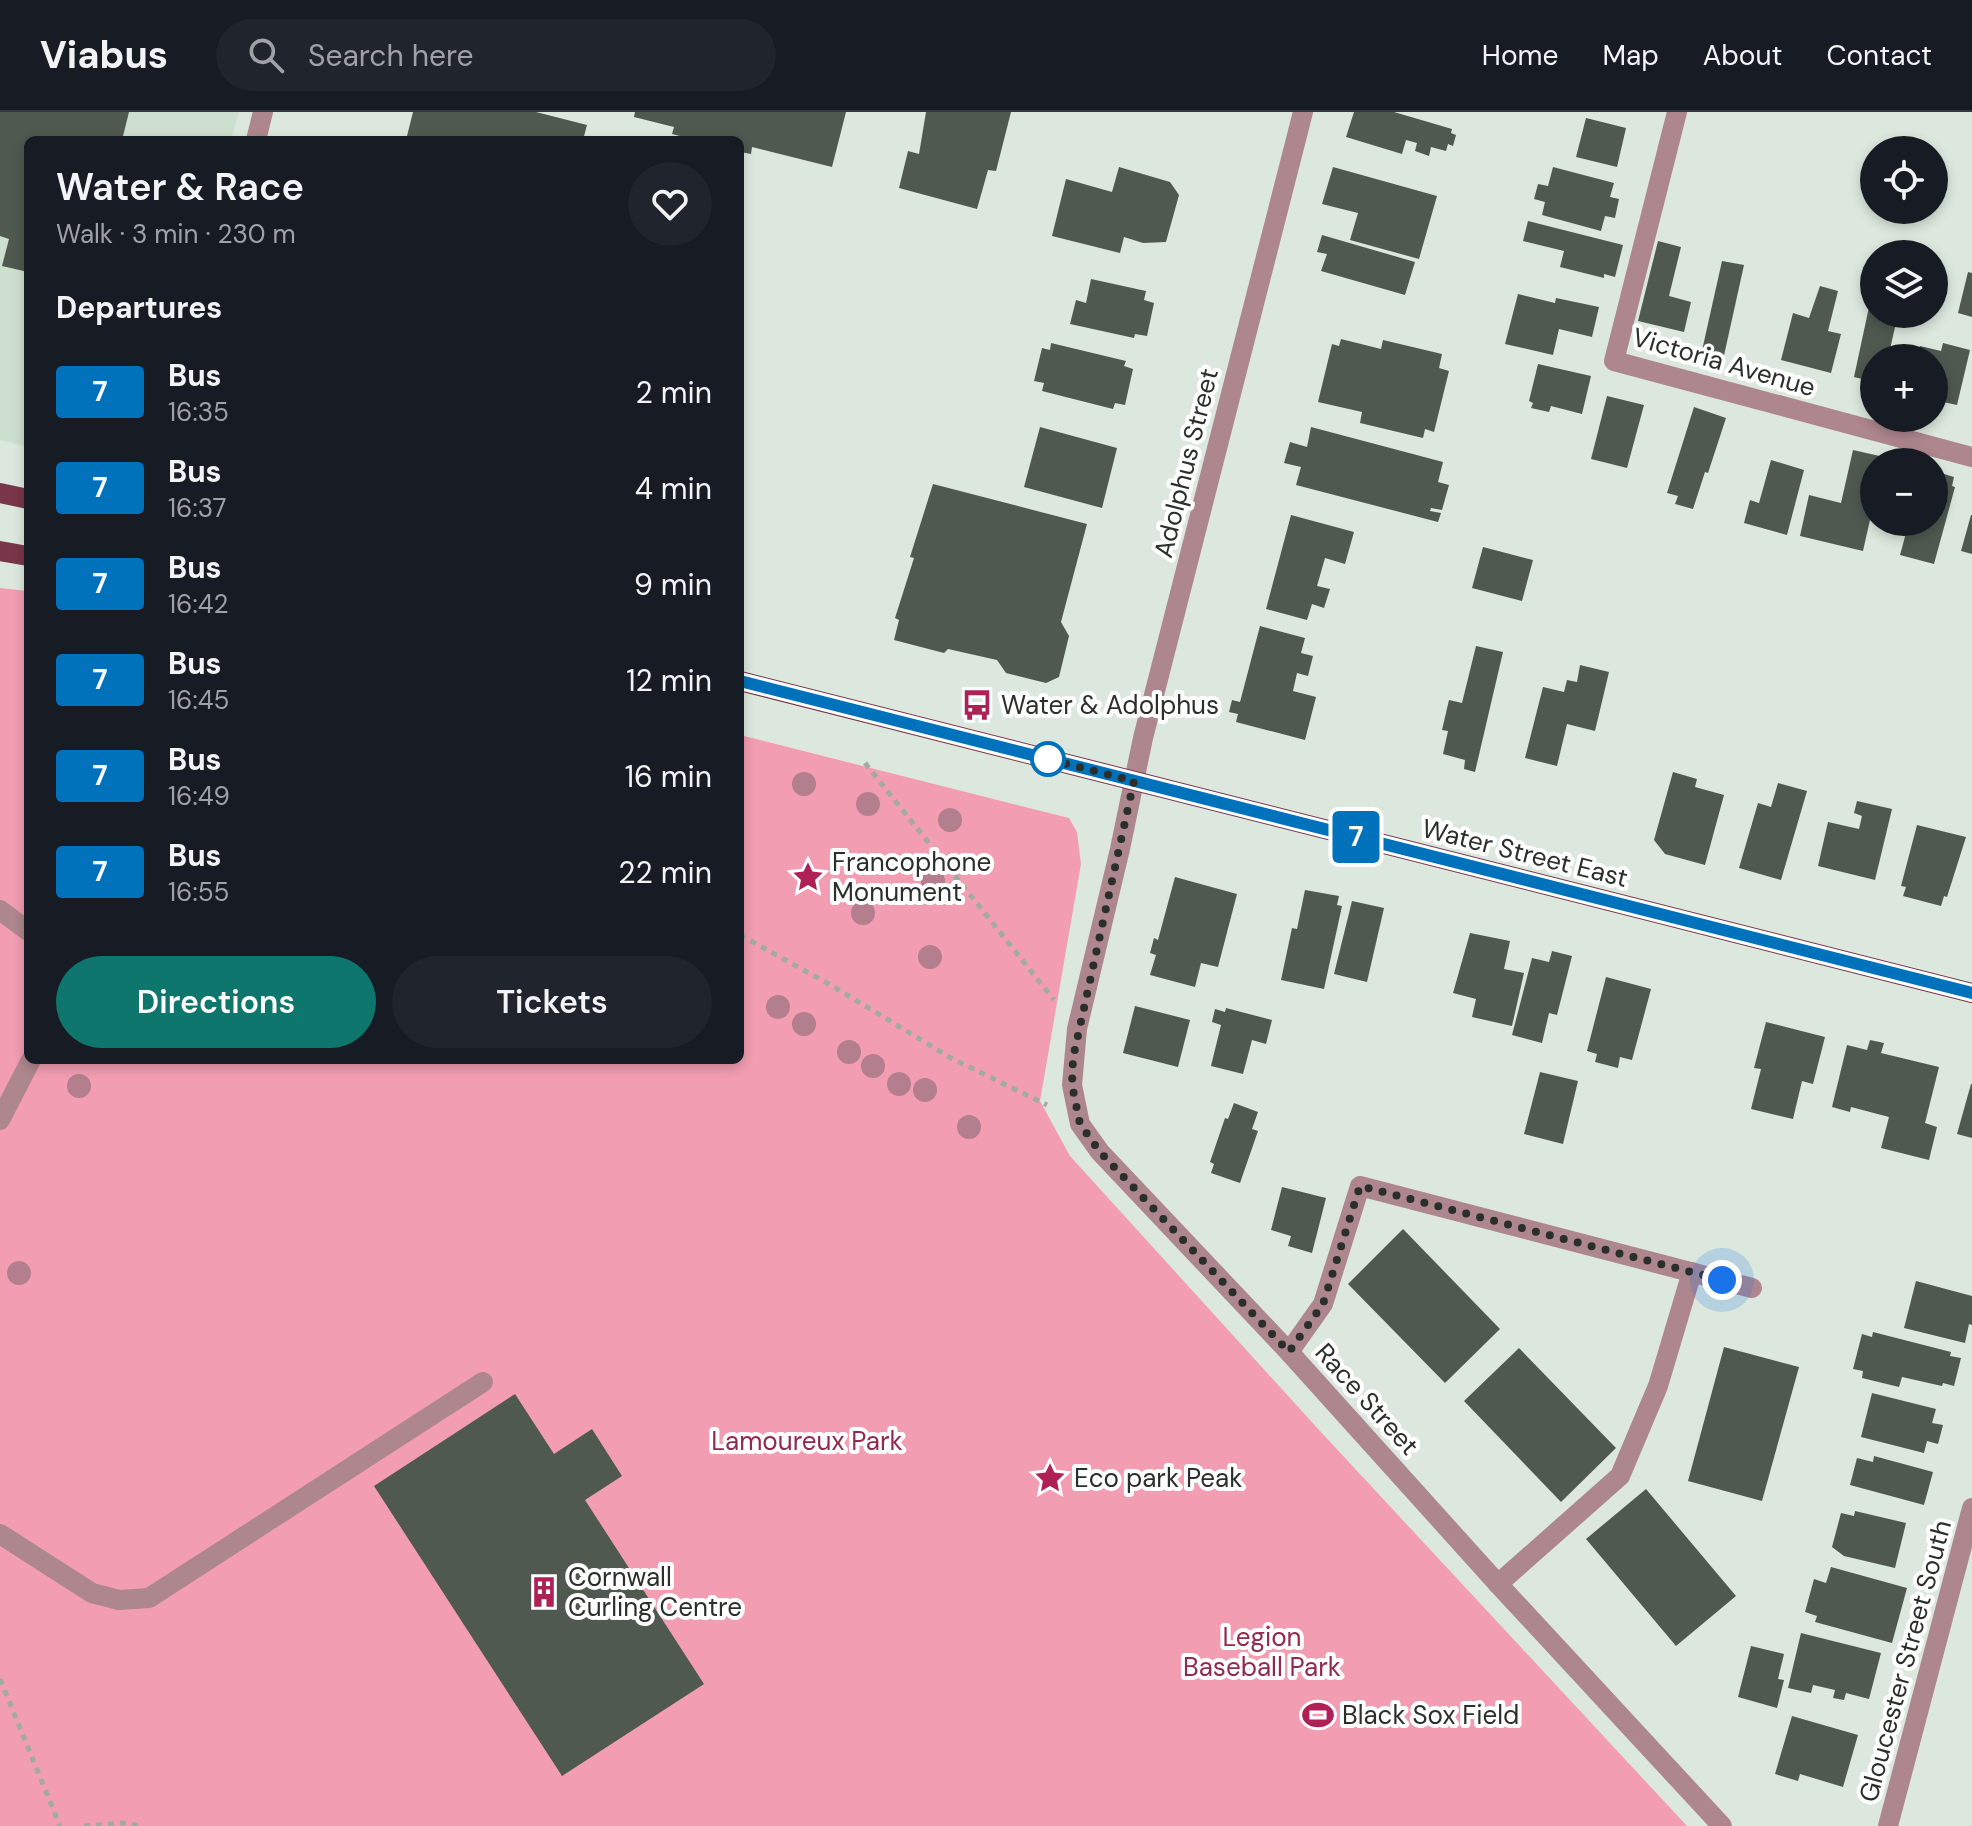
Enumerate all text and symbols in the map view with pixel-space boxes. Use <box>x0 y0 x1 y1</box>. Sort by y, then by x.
search box <box>216 19 776 91</box>
text: Viabus <box>40 30 168 80</box>
icon: search <box>244 33 288 77</box>
text: Search here <box>308 36 474 75</box>
text: Home <box>1482 37 1558 74</box>
text: Map <box>1602 37 1659 74</box>
text: About <box>1703 37 1782 74</box>
text: Contact <box>1826 37 1932 74</box>
map controls <box>1860 136 1948 536</box>
button: locate <box>1860 136 1948 224</box>
text: Water & Race <box>56 162 304 212</box>
button: heart <box>628 162 712 246</box>
text: Walk · 3 min · 230 m <box>56 217 296 251</box>
button: layers <box>1860 240 1948 328</box>
text: Departures <box>56 288 222 327</box>
street label: Victoria Avenue <box>1629 320 1819 404</box>
button: + <box>1860 344 1948 432</box>
text: Bus <box>168 356 222 395</box>
street label: Adolphus Street <box>1146 365 1226 561</box>
text: 7 <box>92 373 108 410</box>
text: 2 min <box>636 373 712 412</box>
text: 16:35 <box>168 395 229 429</box>
button: − <box>1860 448 1948 536</box>
text: Bus <box>168 452 222 491</box>
text: 7 <box>92 469 108 506</box>
text: 4 min <box>635 469 712 508</box>
text: 16:37 <box>168 491 227 525</box>
text: Bus <box>168 548 222 587</box>
text: 7 <box>92 565 108 602</box>
text: 9 min <box>634 565 712 604</box>
text: 16:42 <box>168 587 228 621</box>
text: Bus <box>168 644 222 683</box>
text: 7 <box>92 661 108 698</box>
text: 12 min <box>626 661 712 700</box>
text: 16:45 <box>168 683 229 717</box>
bus stop icon: Water & Adolphus <box>960 688 994 722</box>
place label: Water & Adolphus <box>1001 688 1219 722</box>
text: Bus <box>168 740 222 779</box>
unlabelled marker <box>1031 742 1065 776</box>
text: 7 <box>92 757 108 794</box>
text: 16 min <box>625 757 712 796</box>
text: 16:49 <box>168 779 230 813</box>
line badge: 7 <box>1330 811 1382 863</box>
street label: Water Street East <box>1419 811 1631 895</box>
text: 7 <box>1348 818 1364 855</box>
text: Bus <box>168 836 222 875</box>
place label: Francophone Monument <box>832 845 991 909</box>
text: 7 <box>92 853 108 890</box>
text: 22 min <box>618 853 712 892</box>
place icon: Francophone Monument <box>791 860 825 894</box>
text: 16:55 <box>168 875 229 909</box>
button: Directions <box>56 956 376 1048</box>
button: Tickets <box>392 956 712 1048</box>
your location <box>1702 1260 1742 1300</box>
street label: Race Street <box>1308 1336 1426 1462</box>
park label: Lamoureux Park <box>711 1424 903 1458</box>
place icon: Eco park Peak <box>1033 1461 1067 1495</box>
place label: Eco park Peak <box>1074 1461 1242 1495</box>
street label: Gloucester Street South <box>1851 1516 1959 1806</box>
place label: Cornwall Curling Centre <box>568 1560 742 1624</box>
building icon: Cornwall Curling Centre <box>527 1575 561 1609</box>
park label: Legion Baseball Park <box>1183 1620 1341 1684</box>
sports icon: Black Sox Field <box>1301 1698 1335 1732</box>
place label: Black Sox Field <box>1342 1698 1519 1732</box>

